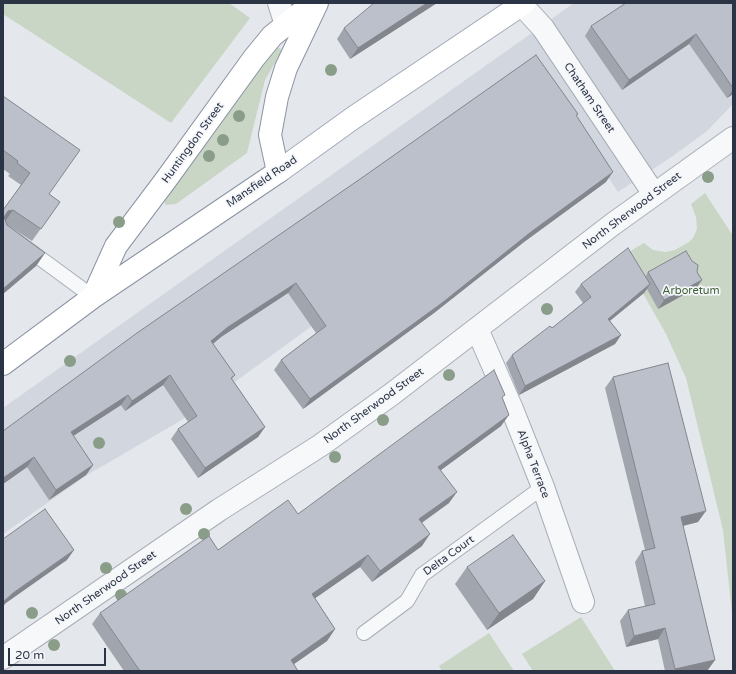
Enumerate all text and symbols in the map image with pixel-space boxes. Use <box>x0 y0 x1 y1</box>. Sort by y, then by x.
street label: Chatham Street <box>561 60 617 136</box>
street label: Huntingdon Street <box>159 100 227 186</box>
street label: Mansfield Road <box>224 154 300 210</box>
street label: North Sherwood Street <box>580 169 684 253</box>
park label: Arboretum <box>662 284 720 298</box>
street label: North Sherwood Street <box>321 365 427 447</box>
street label: Alpha Terrace <box>514 428 552 500</box>
street label: Delta Court <box>421 533 477 579</box>
street label: North Sherwood Street <box>53 548 159 628</box>
scale bar <box>10 640 108 666</box>
text: 20 m <box>15 648 44 662</box>

